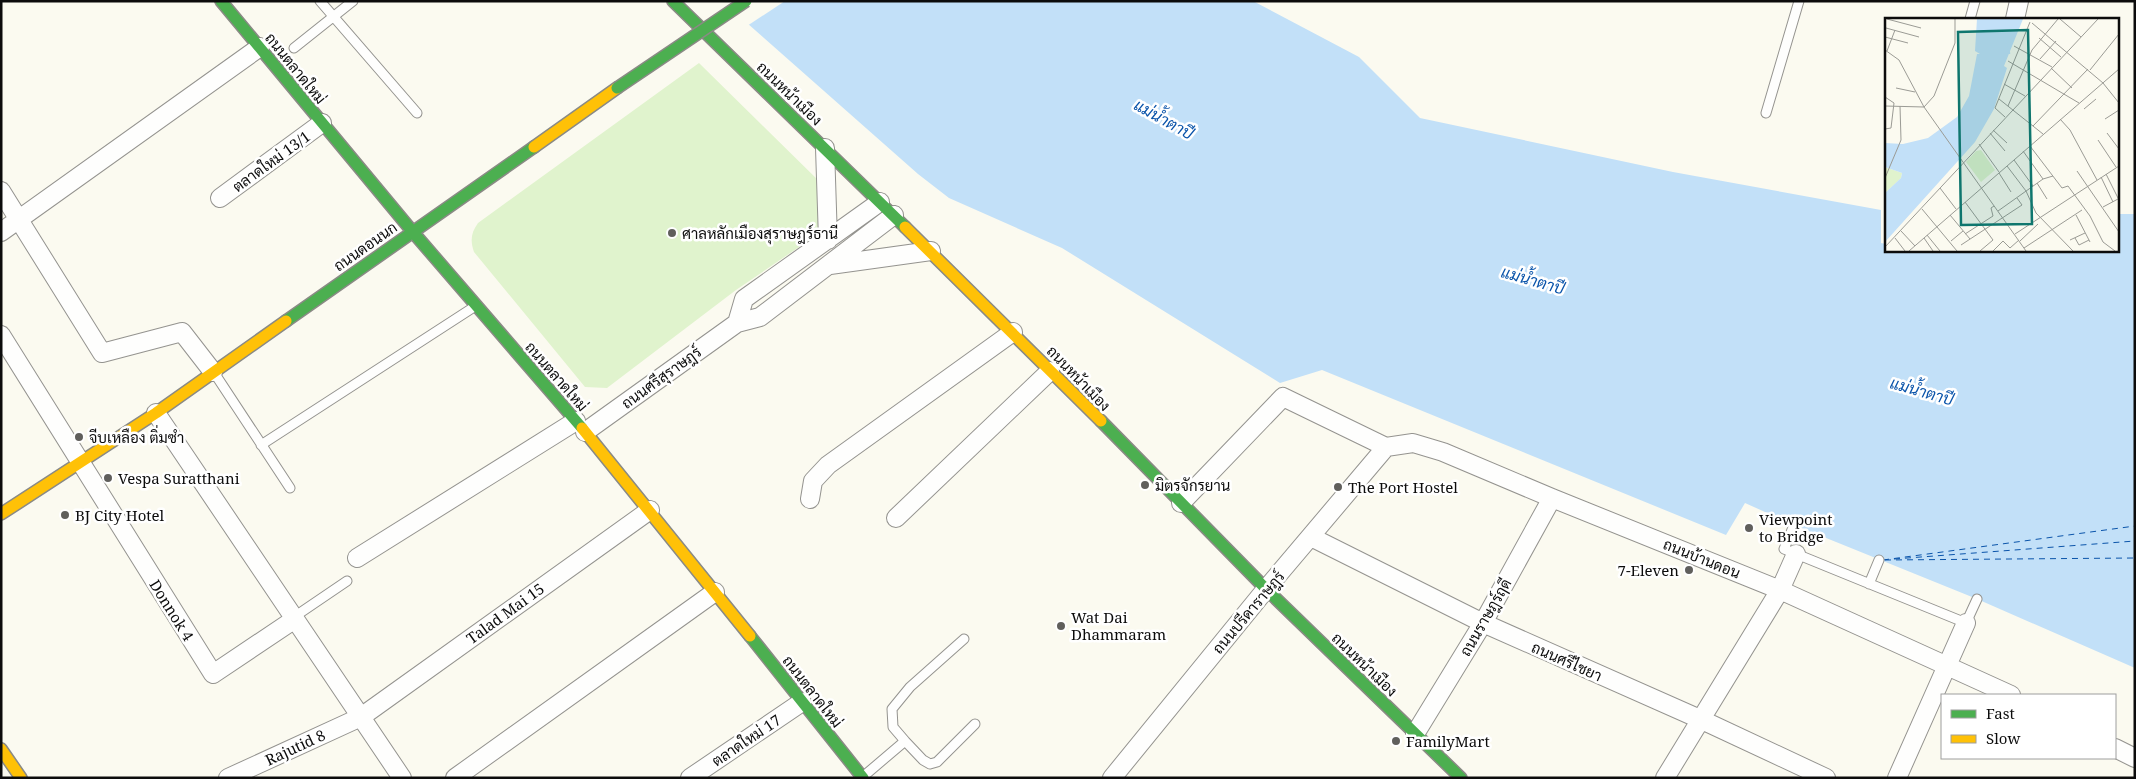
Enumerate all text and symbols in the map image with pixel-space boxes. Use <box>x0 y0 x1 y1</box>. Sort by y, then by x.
inset map <box>1885 18 2118 251</box>
street label: ถนนตลาดใหม่ <box>261 28 331 108</box>
street label: ถนนหน้าเมือง <box>753 57 827 129</box>
water label: แม่น้ำตาปี <box>1130 91 1200 145</box>
street label: ตลาดใหม่ 13/1 <box>228 126 314 196</box>
street label: ถนนดอนนก <box>329 217 401 275</box>
place label: ศาลหลักเมืองสุราษฎร์ธานี <box>682 223 838 245</box>
marker: ศาลหลักเมืองสุราษฎร์ธานี <box>666 227 678 239</box>
water label: แม่น้ำตาปี <box>1499 258 1569 300</box>
street label: ถนนตลาดใหม่ <box>521 337 593 415</box>
street label: ถนนศรีสุราษฎร์ <box>617 341 706 414</box>
street label: ถนนหน้าเมือง <box>1043 341 1115 415</box>
water label: แม่น้ำตาปี <box>1888 369 1958 411</box>
place label: จีบเหลือง ติ่มซำ <box>89 424 184 447</box>
marker: จีบเหลือง ติ่มซำ <box>73 431 85 443</box>
place label: Vespa Suratthani <box>118 468 240 488</box>
marker: Vespa Suratthani <box>102 472 114 484</box>
place label: มิตรจักรยาน <box>1155 475 1230 495</box>
place label: The Port Hostel <box>1348 477 1458 497</box>
marker: มิตรจักรยาน <box>1139 479 1151 491</box>
marker: The Port Hostel <box>1332 481 1344 493</box>
place label: BJ City Hotel <box>75 505 165 525</box>
marker: BJ City Hotel <box>59 509 71 521</box>
place label: Viewpoint to Bridge <box>1759 509 1833 546</box>
marker: Viewpoint to Bridge <box>1743 522 1755 534</box>
street label: ถนนบ้านดอน <box>1660 533 1744 583</box>
place label: 7-Eleven <box>1618 560 1679 580</box>
marker: 7-Eleven <box>1683 564 1695 576</box>
street label: ถนนปรีดาราษฎร์ <box>1207 566 1289 658</box>
street label: ถนนราษฎร์ฤดี <box>1455 575 1516 660</box>
street label: Donnok 4 <box>145 576 199 645</box>
street label: Talad Mai 15 <box>462 578 548 648</box>
place label: Wat Dai Dhammaram <box>1071 607 1166 644</box>
marker: Wat Dai Dhammaram <box>1055 620 1067 632</box>
street label: ถนนหน้าเมือง <box>1328 628 1402 700</box>
street label: ถนนศรีไชยา <box>1529 637 1605 685</box>
street label: ถนนตลาดใหม่ <box>779 651 847 731</box>
legend <box>1941 694 2116 759</box>
text: Fast <box>1986 703 2015 723</box>
street label: ตลาดใหม่ 17 <box>708 710 784 770</box>
street label: Rajutid 8 <box>262 724 328 770</box>
text: Slow <box>1986 728 2020 748</box>
place label: FamilyMart <box>1406 731 1490 751</box>
marker: FamilyMart <box>1390 735 1402 747</box>

